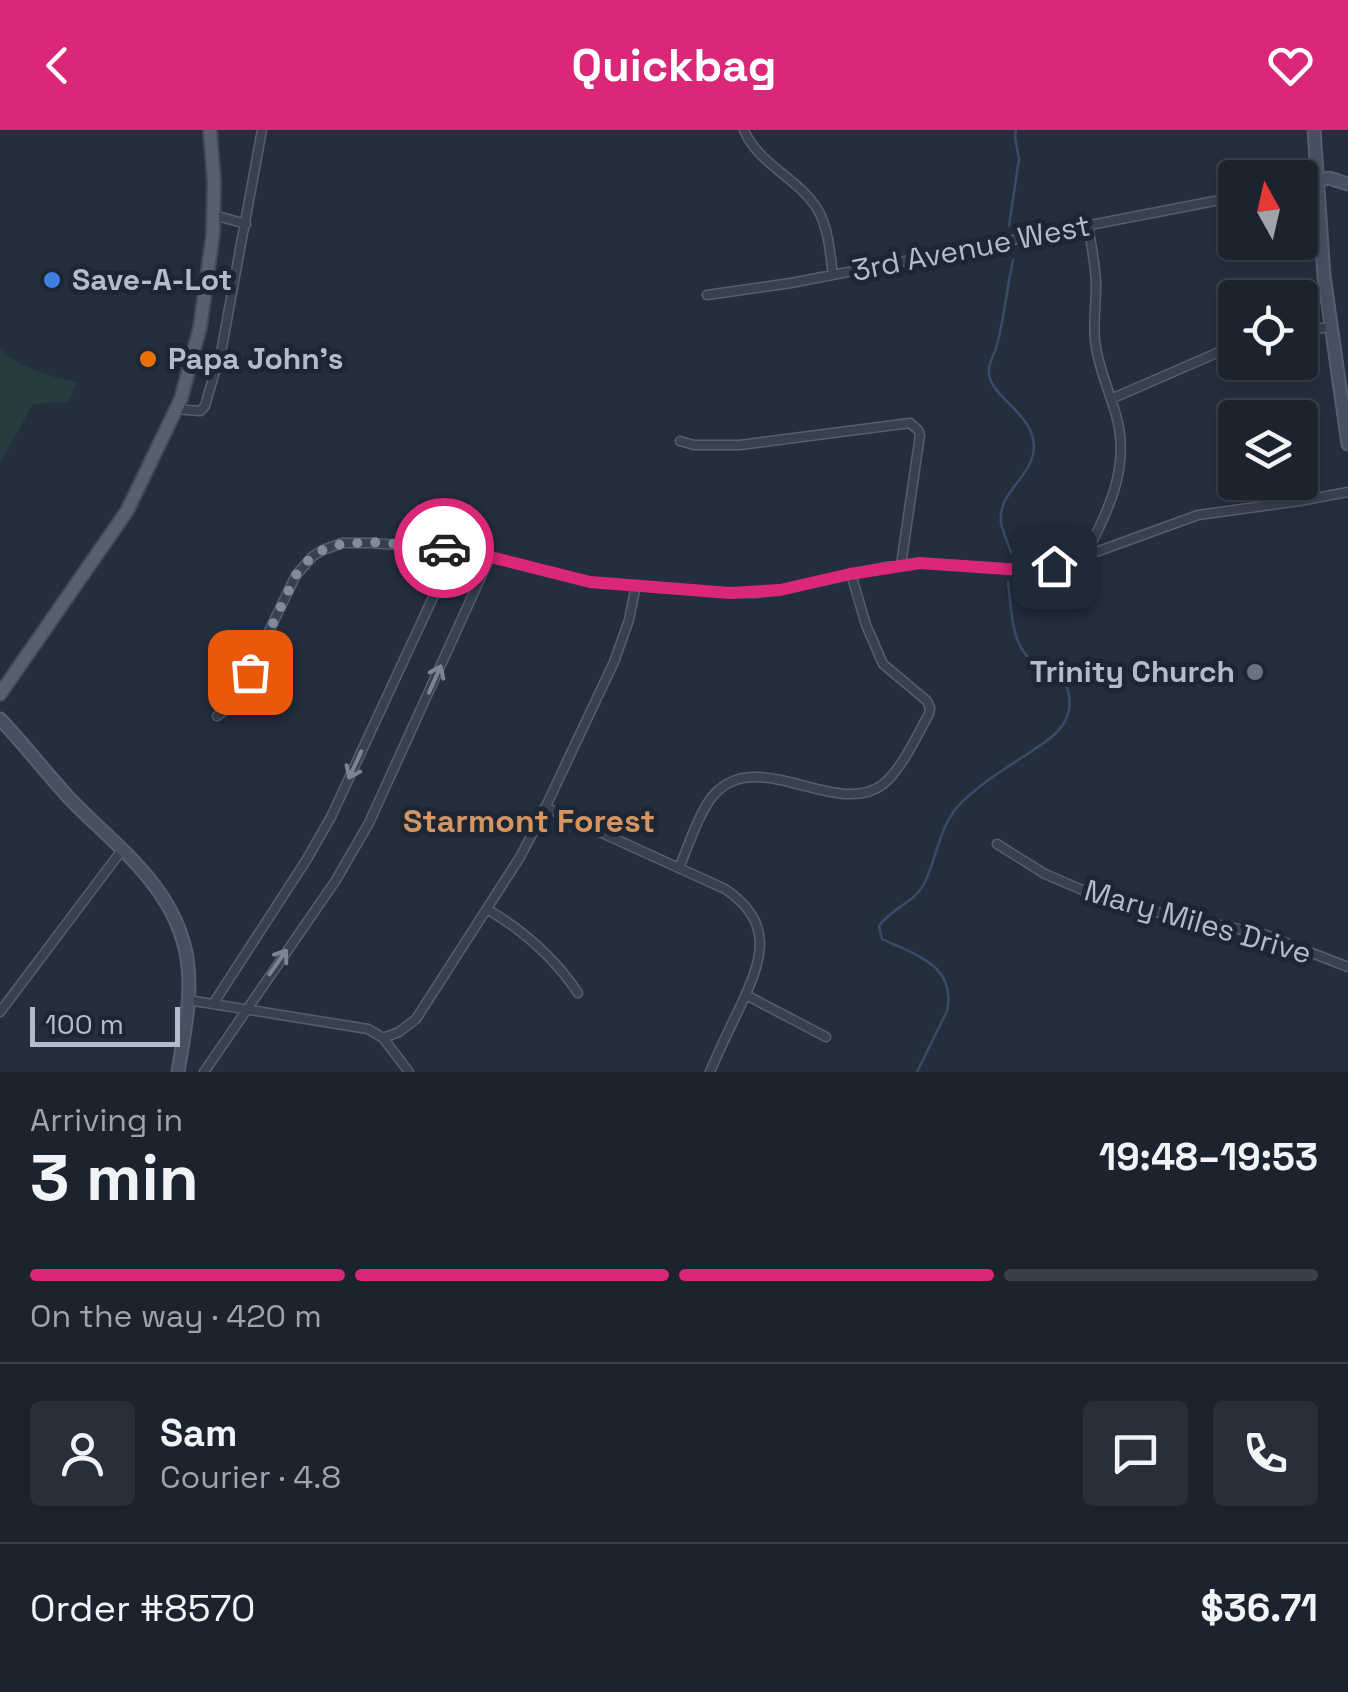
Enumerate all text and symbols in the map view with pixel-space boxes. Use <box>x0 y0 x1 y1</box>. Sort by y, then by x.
text: Quickbag <box>572 37 776 94</box>
icon: back <box>30 38 85 93</box>
icon: heart <box>1263 38 1318 93</box>
north arrow <box>1218 160 1318 260</box>
map controls <box>1218 160 1318 500</box>
street label: 3rd Avenue West <box>848 205 1093 290</box>
place label: Save-A-Lot <box>72 260 232 299</box>
marker: Save-A-Lot <box>41 269 63 291</box>
button: locate <box>1218 280 1318 380</box>
place label: Papa John's <box>168 339 343 378</box>
marker: Papa John's <box>137 348 159 370</box>
button: layers <box>1218 400 1318 500</box>
courier <box>394 498 494 598</box>
icon: car <box>417 521 472 576</box>
pin <box>1012 524 1097 609</box>
icon: home <box>1027 539 1082 594</box>
pin <box>208 630 293 715</box>
icon: bag <box>223 645 278 700</box>
place label: Trinity Church <box>1030 652 1235 691</box>
marker: Trinity Church <box>1244 661 1266 683</box>
one-way arrow <box>426 665 445 695</box>
one-way arrow <box>345 749 363 780</box>
district label: Starmont Forest <box>403 801 655 841</box>
street label: Mary Miles Drive <box>1080 870 1316 973</box>
one-way arrow <box>267 949 288 977</box>
scale bar <box>30 1002 180 1046</box>
text: 100 m <box>45 1006 124 1042</box>
text: Arriving in <box>30 1100 183 1140</box>
text: 19:48–19:53 <box>1099 1133 1318 1181</box>
text: 3 min <box>30 1136 199 1219</box>
text: On the way · 420 m <box>30 1296 322 1336</box>
button: person <box>30 1401 135 1506</box>
button: chat <box>1083 1401 1188 1506</box>
button: phone <box>1213 1401 1318 1506</box>
text: Sam <box>160 1409 237 1457</box>
text: Courier · 4.8 <box>160 1457 341 1497</box>
text: Order #8570 <box>30 1584 255 1632</box>
text: $36.71 <box>1201 1584 1318 1632</box>

